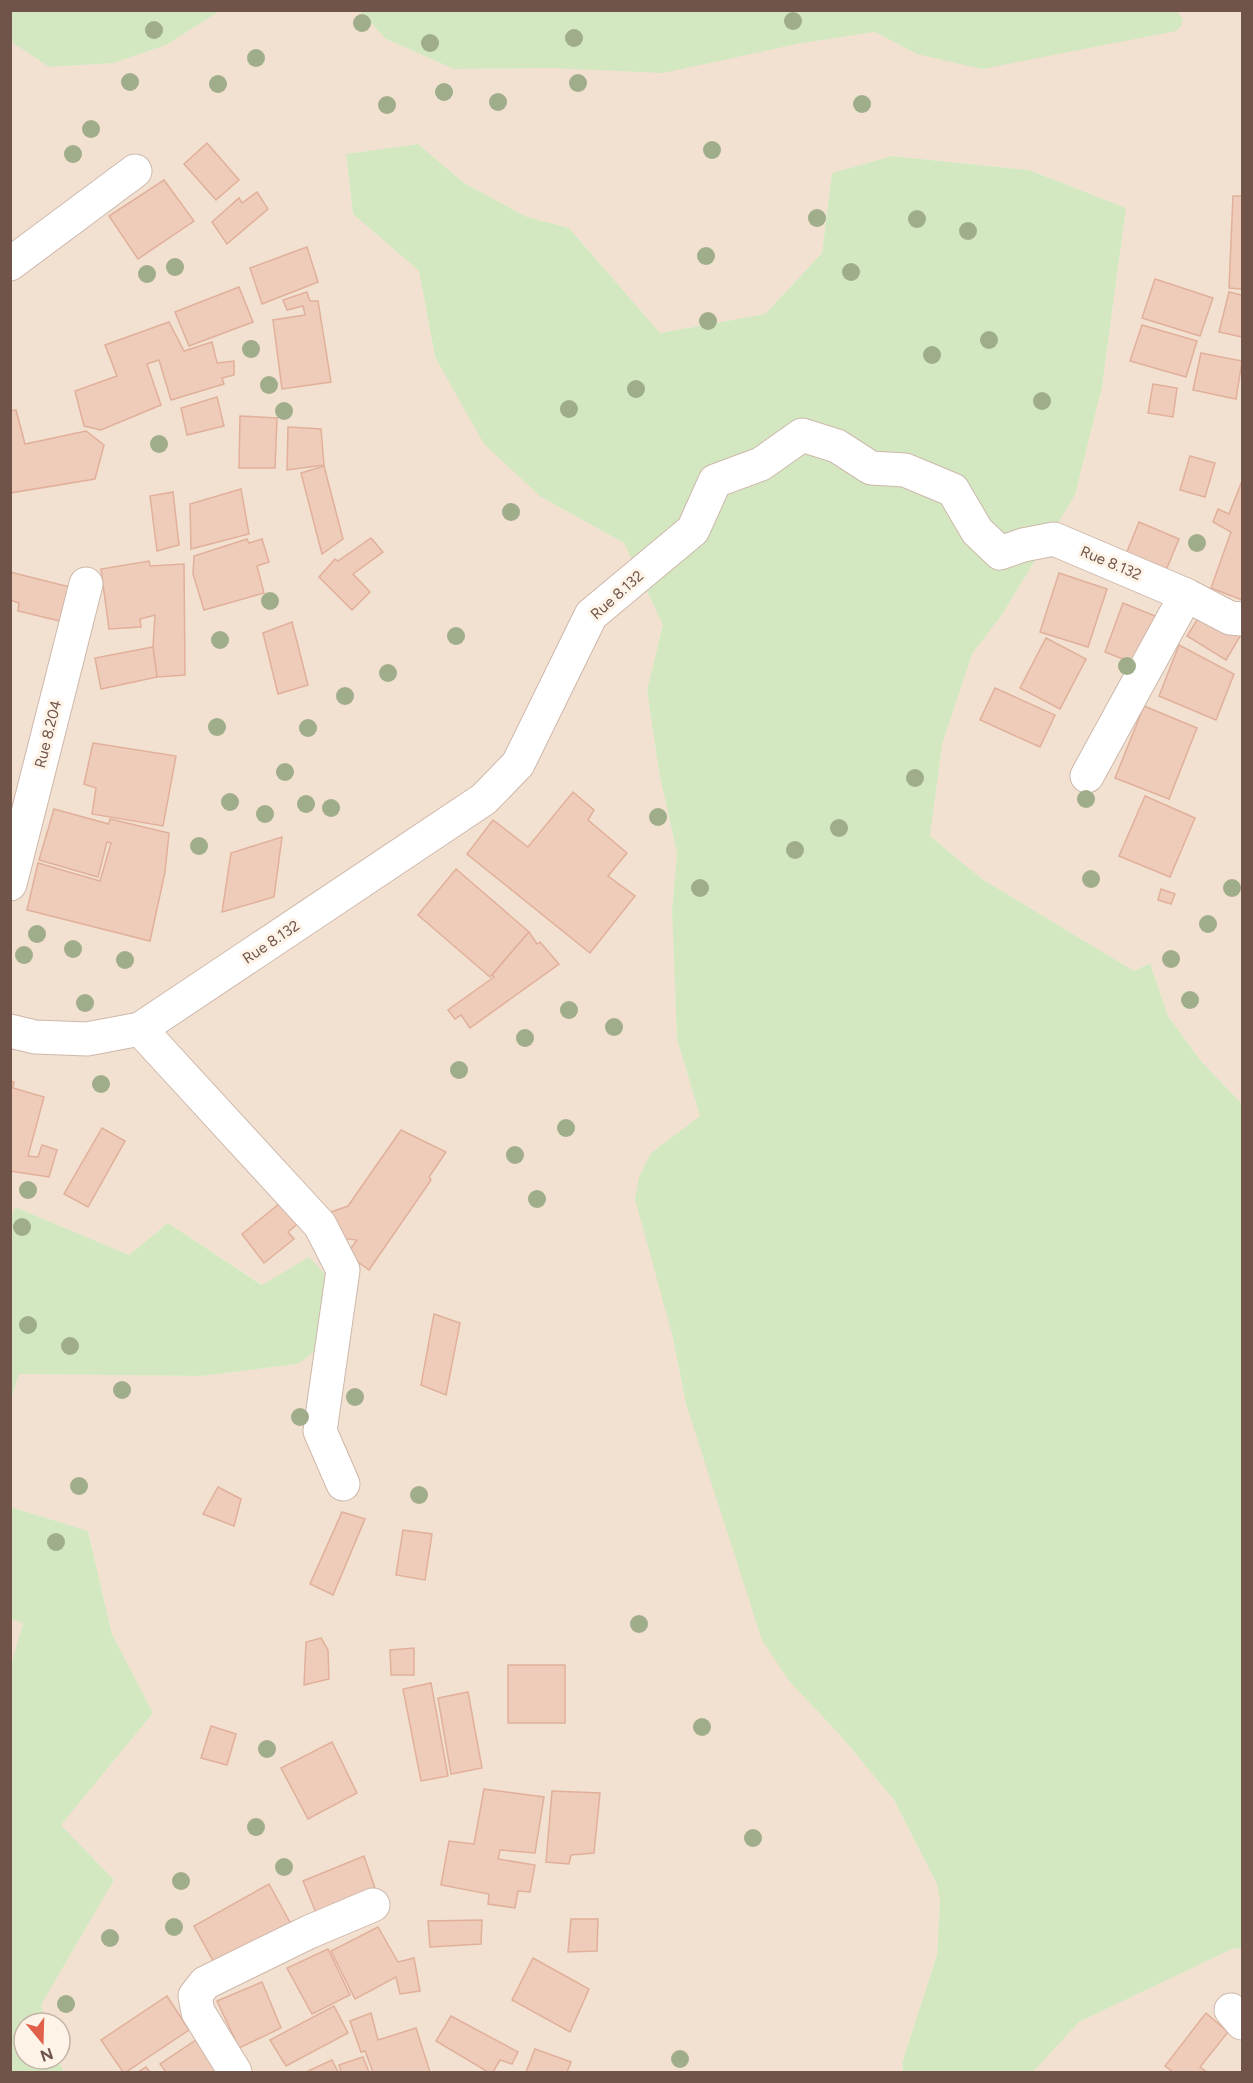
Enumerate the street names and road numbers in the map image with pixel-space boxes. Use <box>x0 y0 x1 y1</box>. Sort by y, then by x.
street label: Rue 8.132 <box>1078 542 1144 584</box>
street label: Rue 8.132 <box>587 567 647 623</box>
street label: Rue 8.204 <box>31 698 65 770</box>
street label: Rue 8.132 <box>239 916 303 968</box>

